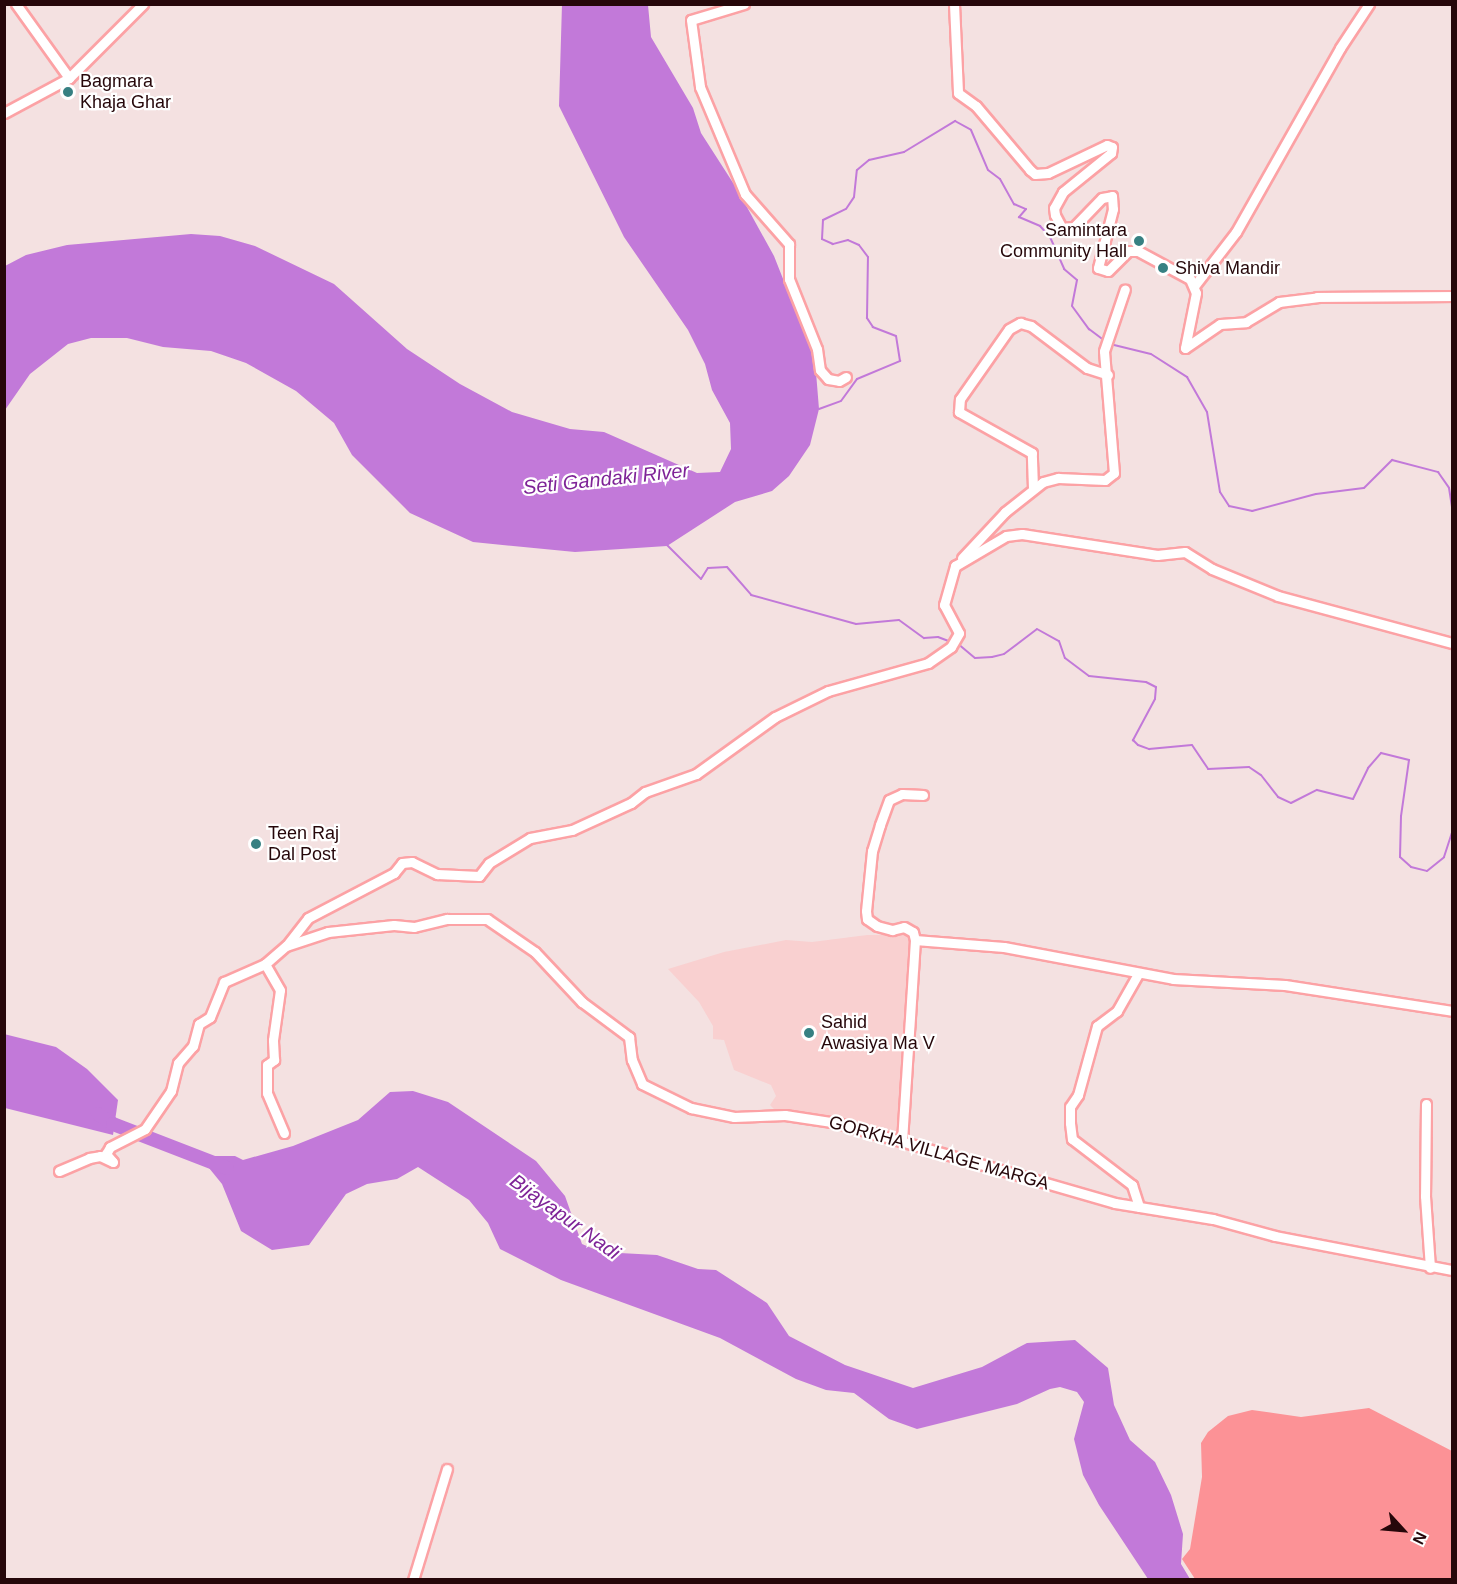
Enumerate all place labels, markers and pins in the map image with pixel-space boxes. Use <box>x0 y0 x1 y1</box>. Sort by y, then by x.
place label: Bagmara Khaja Ghar <box>80 71 171 113</box>
marker: Bagmara Khaja Ghar <box>61 85 75 99</box>
place label: Samintara Community Hall <box>1000 220 1127 262</box>
marker: Samintara Community Hall <box>1132 234 1146 248</box>
place label: Shiva Mandir <box>1175 257 1280 279</box>
marker: Shiva Mandir <box>1156 261 1170 275</box>
place label: Teen Raj Dal Post <box>268 823 339 866</box>
marker: Teen Raj Dal Post <box>249 837 263 851</box>
place label: Sahid Awasiya Ma V <box>821 1012 935 1054</box>
marker: Sahid Awasiya Ma V <box>802 1026 816 1040</box>

